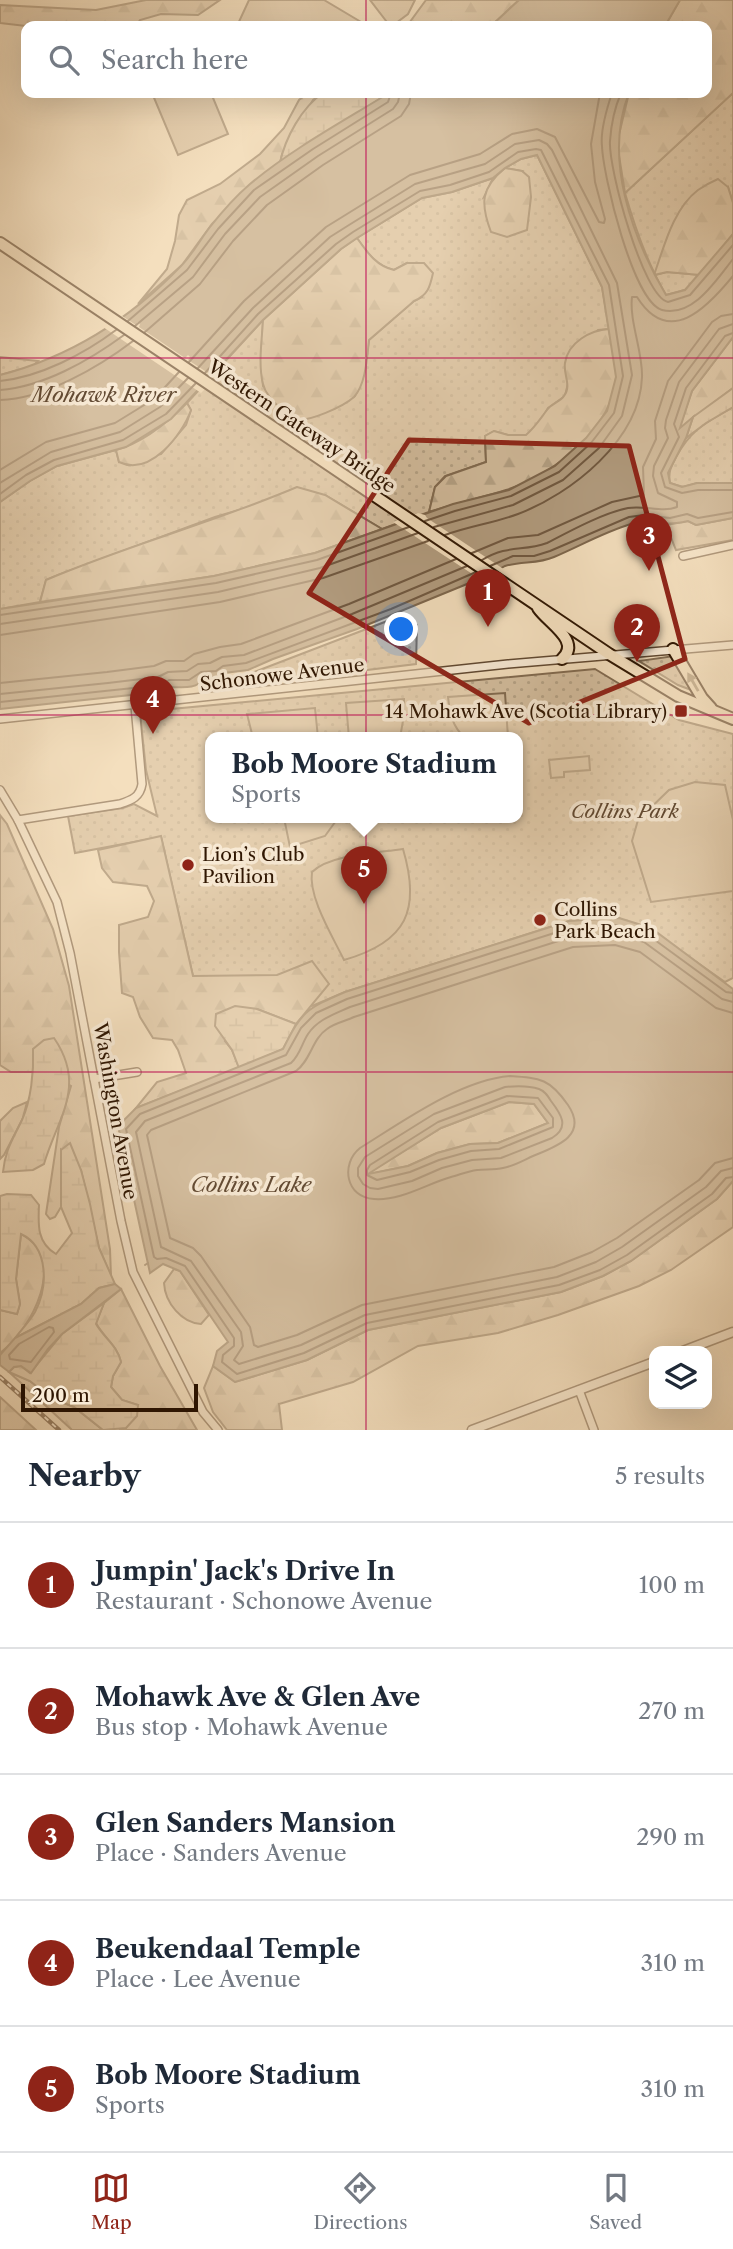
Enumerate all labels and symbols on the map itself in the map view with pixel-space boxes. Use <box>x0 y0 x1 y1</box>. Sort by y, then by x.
street label: Western Gateway Bridge <box>203 354 400 498</box>
water label: Mohawk River <box>29 382 177 407</box>
pin: 3 <box>626 513 672 571</box>
pin: 1 <box>465 569 511 627</box>
pin: 2 <box>614 604 660 662</box>
your location <box>384 612 418 646</box>
street label: Schonowe Avenue <box>198 653 366 696</box>
one-way arrow <box>687 673 699 692</box>
pin: 4 <box>130 676 176 734</box>
place label: 14 Mohawk Ave (Scotia Library) <box>385 700 667 723</box>
marker: 14 Mohawk Ave (Scotia Library) <box>673 703 689 719</box>
park label: Collins Park <box>571 800 679 823</box>
place label: Lion’s Club Pavilion <box>202 843 305 888</box>
pin: 5 <box>341 846 387 904</box>
marker: Lion’s Club Pavilion <box>180 857 196 873</box>
place label: Collins Park Beach <box>554 898 656 943</box>
marker: Collins Park Beach <box>532 912 548 928</box>
street label: Washington Avenue <box>88 1020 142 1201</box>
water label: Collins Lake <box>191 1172 312 1197</box>
scale bar <box>21 1381 198 1413</box>

